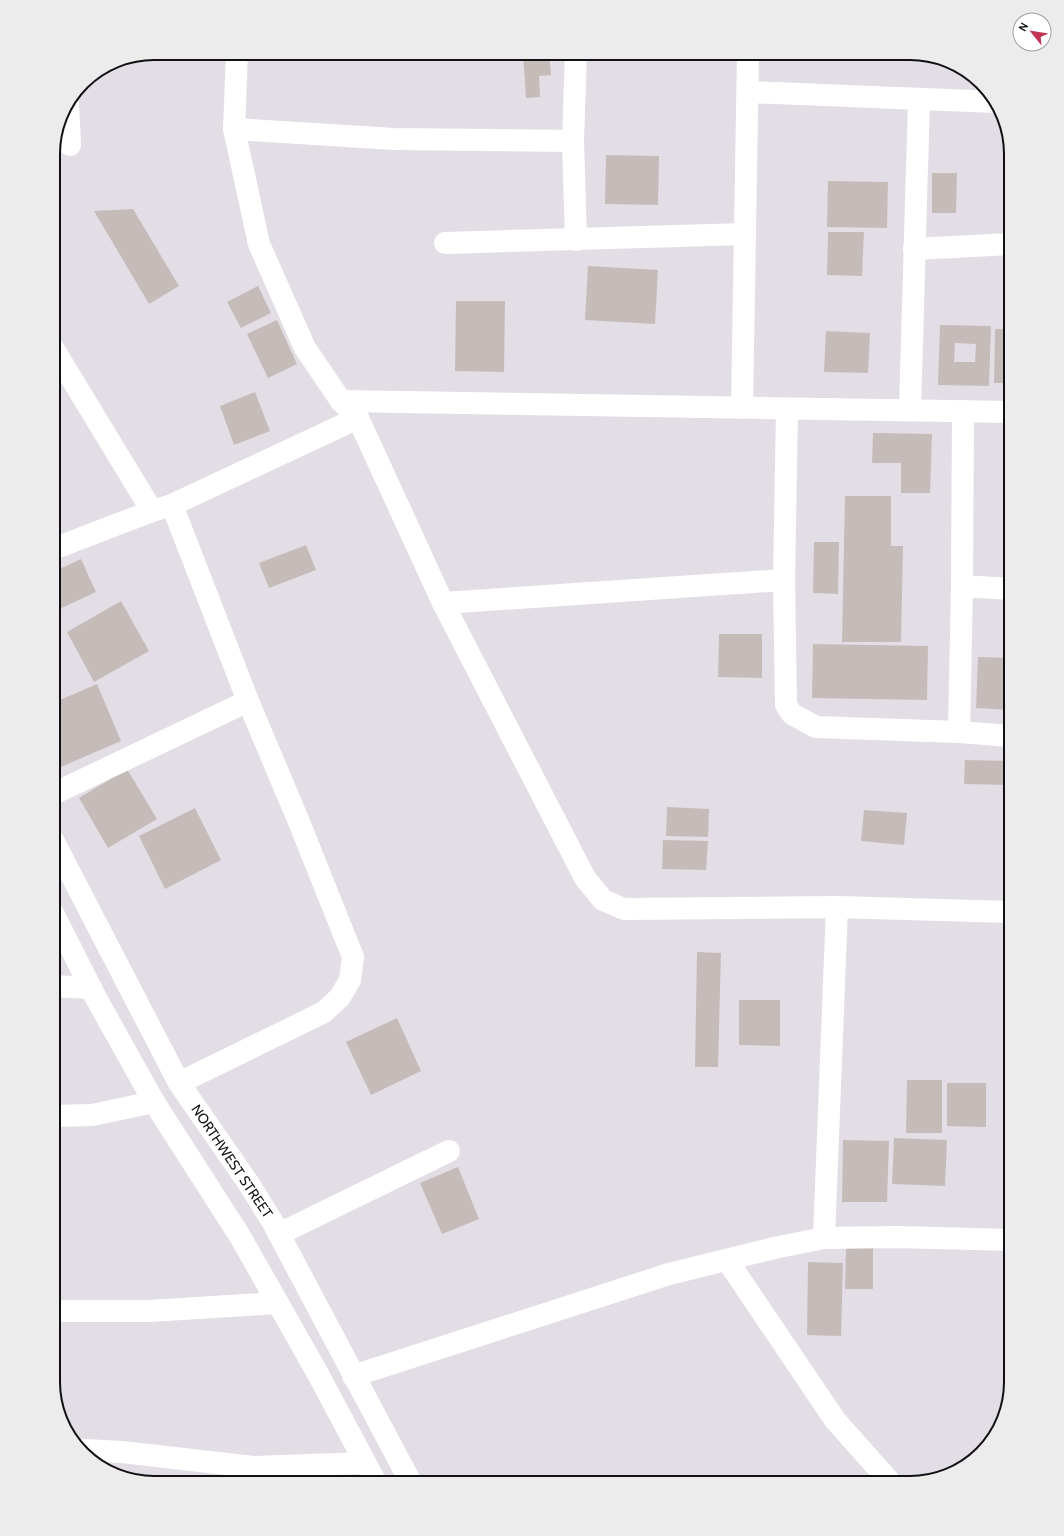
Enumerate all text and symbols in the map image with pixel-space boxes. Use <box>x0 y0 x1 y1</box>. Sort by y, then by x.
north arrow <box>1012 12 1052 52</box>
text: N <box>1015 20 1031 34</box>
street label: NORTHWEST STREET <box>187 1101 277 1222</box>

